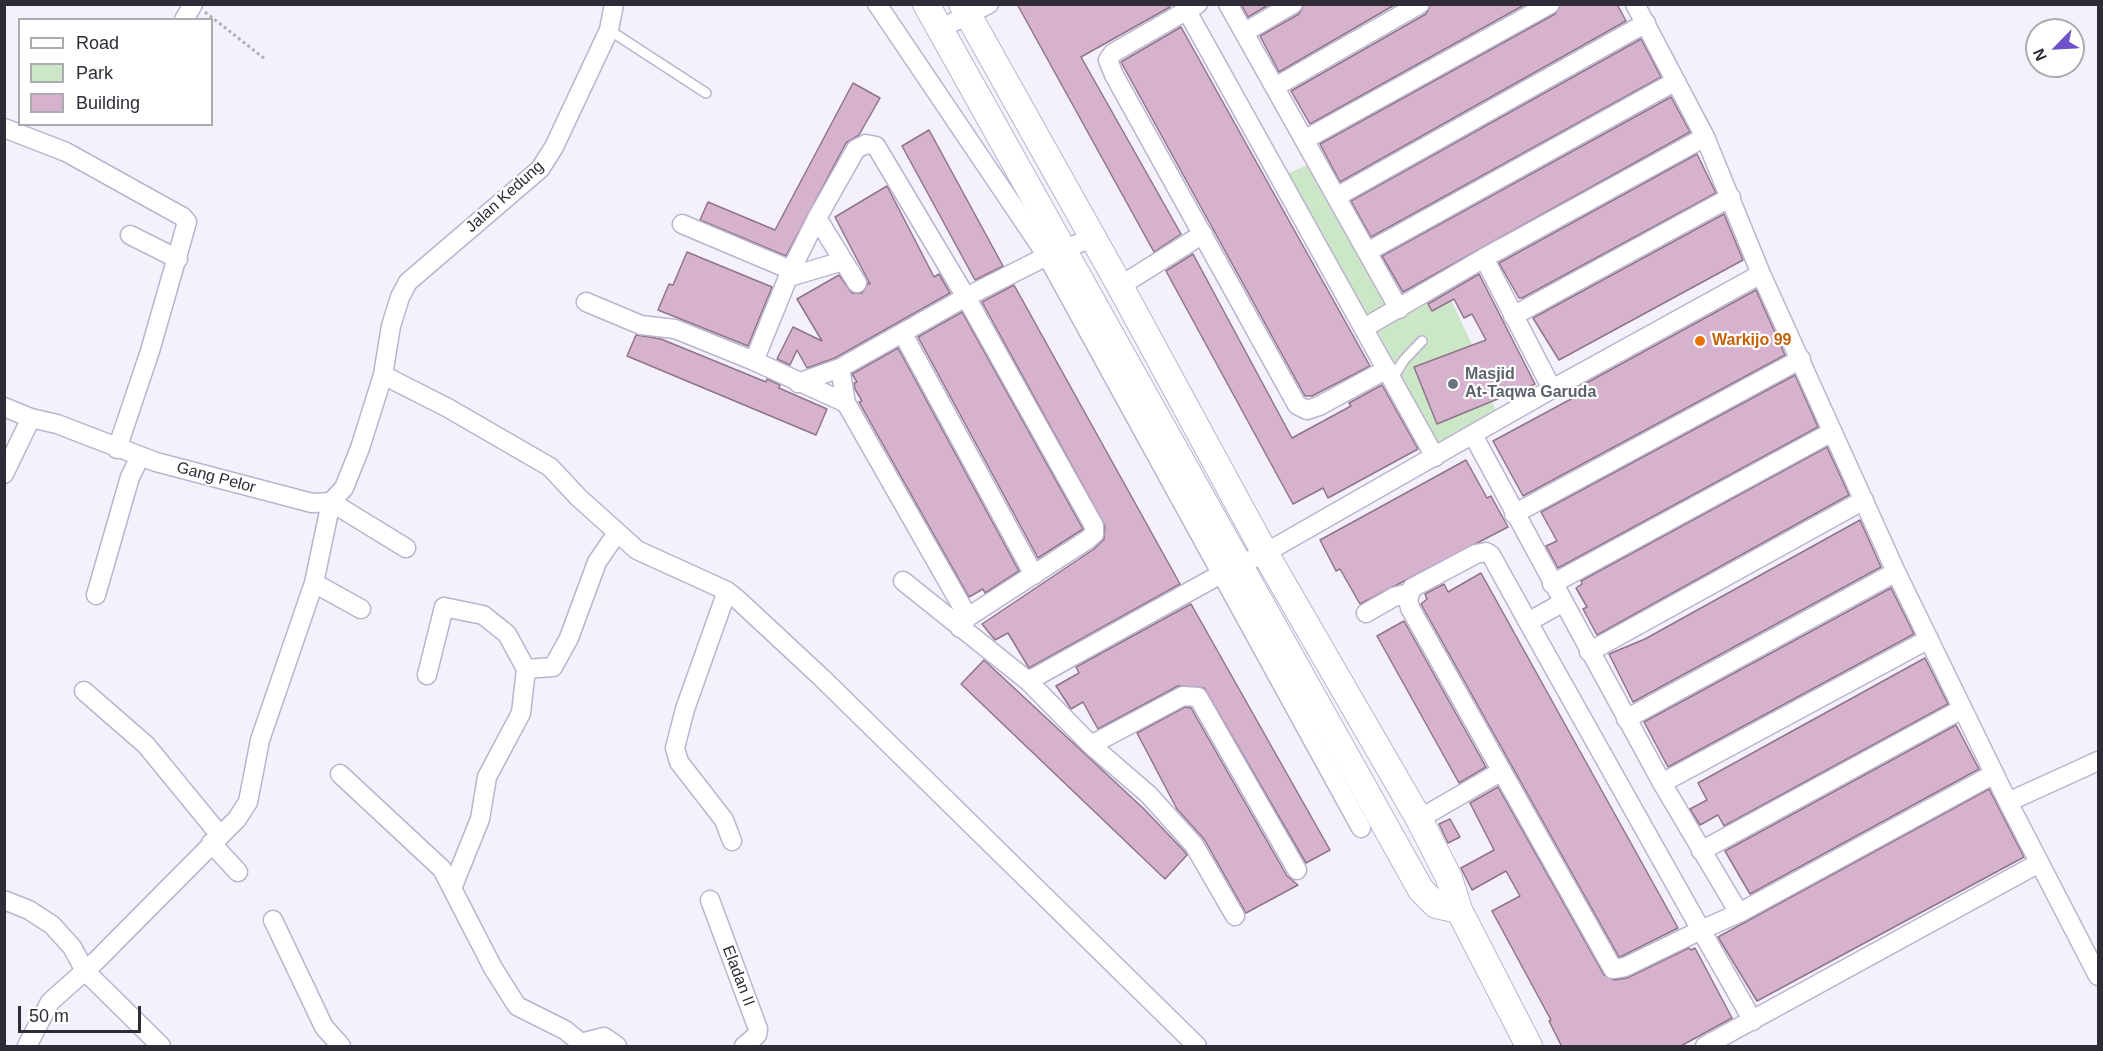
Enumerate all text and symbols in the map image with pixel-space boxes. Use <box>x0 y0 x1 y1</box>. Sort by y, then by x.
legend <box>18 18 213 126</box>
north arrow <box>2025 18 2085 78</box>
text: Road <box>76 33 119 53</box>
text: N <box>2030 46 2050 63</box>
text: Park <box>76 63 113 83</box>
text: Building <box>76 93 140 113</box>
street label: Jalan Kedung <box>462 157 548 237</box>
place label: Warkijo 99 <box>1712 331 1791 351</box>
marker: Warkijo 99 <box>1693 334 1707 348</box>
place label: Masjid At-Taqwa Garuda <box>1465 365 1596 403</box>
marker: Masjid At-Taqwa Garuda <box>1446 377 1460 391</box>
street label: Gang Pelor <box>174 458 258 498</box>
street label: Eladan II <box>718 943 758 1009</box>
scale bar <box>21 994 144 1032</box>
text: 50 m <box>29 1006 69 1026</box>

